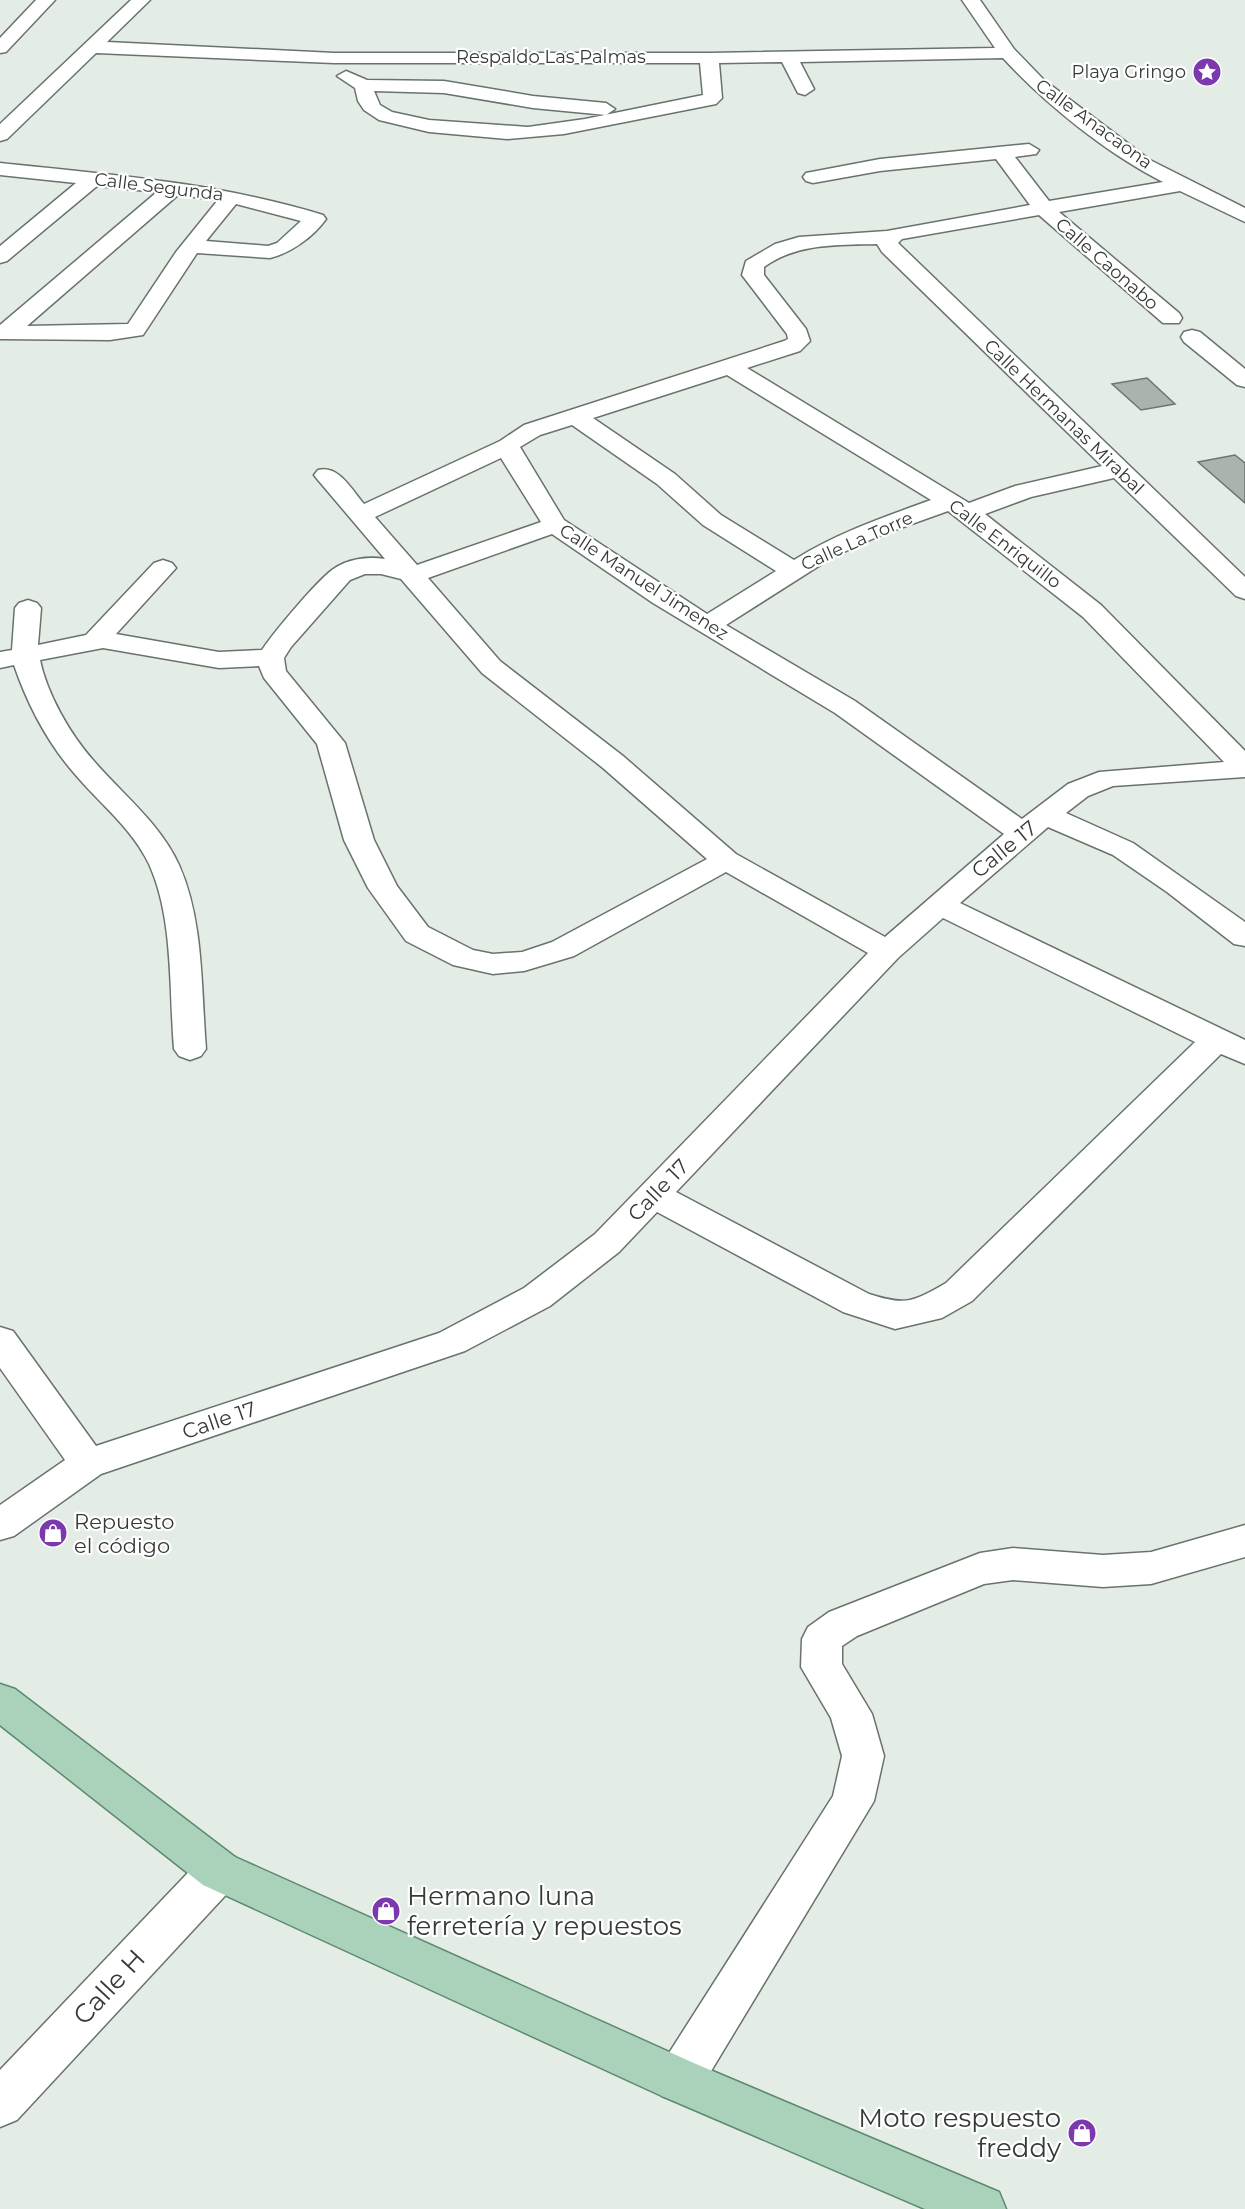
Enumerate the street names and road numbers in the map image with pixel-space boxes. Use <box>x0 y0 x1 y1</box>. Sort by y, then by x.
street label: Respaldo Las Palmas <box>456 46 646 68</box>
street label: Calle Anacaona <box>1031 74 1157 174</box>
street label: Calle Segunda <box>93 168 225 206</box>
street label: Calle Caonabo <box>1051 213 1163 315</box>
street label: Calle Hermanas Mirabal <box>979 335 1149 499</box>
street label: Calle Enriquillo <box>945 495 1065 593</box>
street label: Calle La Torre <box>798 506 916 575</box>
street label: Calle Manuel Jimenez <box>555 519 733 645</box>
street label: Calle 17 <box>966 815 1042 883</box>
street label: Calle 17 <box>622 1154 694 1226</box>
street label: Calle 17 <box>179 1396 259 1444</box>
street label: Calle H <box>66 1943 152 2031</box>

